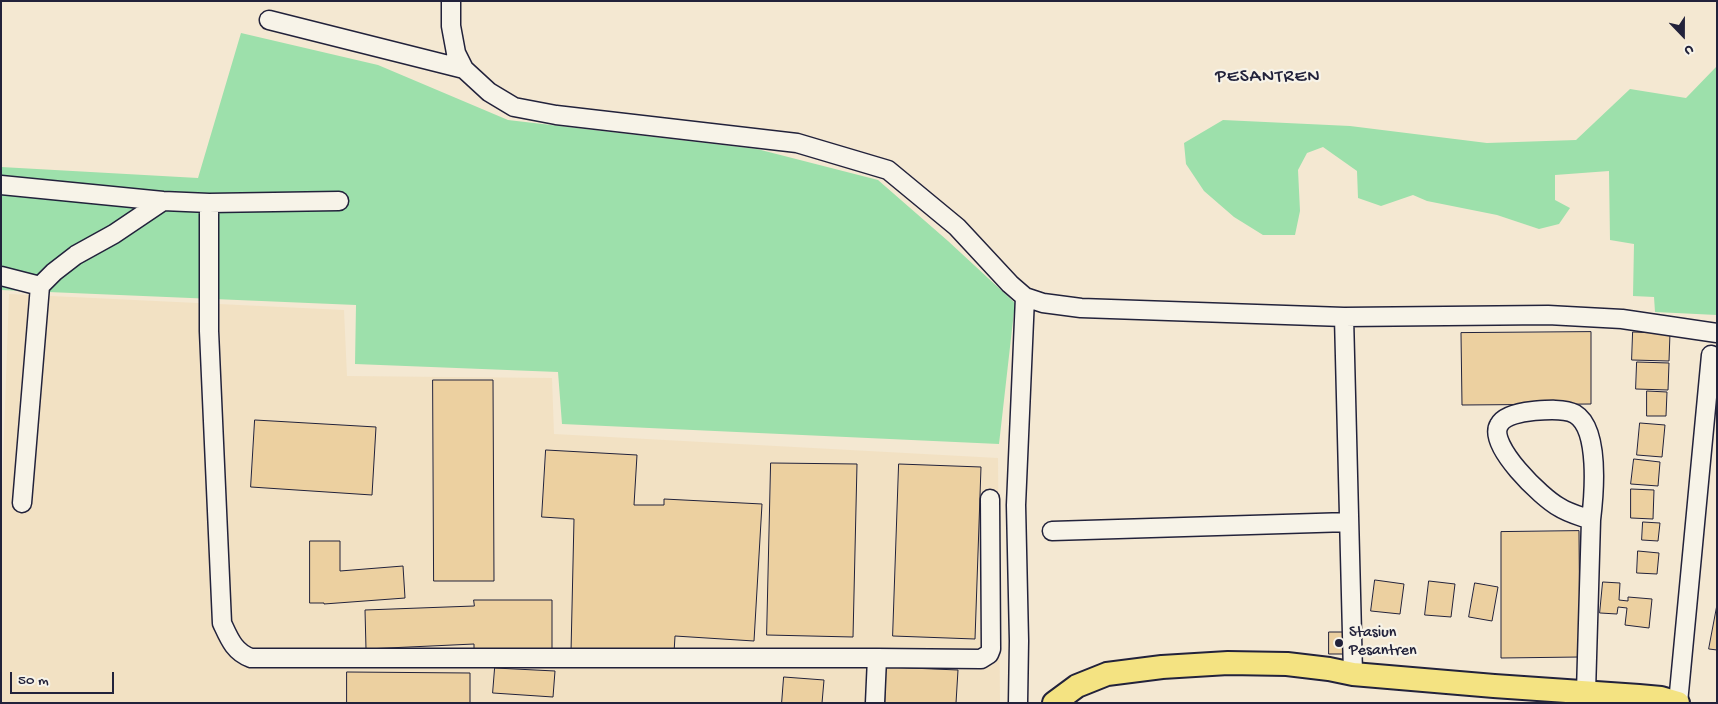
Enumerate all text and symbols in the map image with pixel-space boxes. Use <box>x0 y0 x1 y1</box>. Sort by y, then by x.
north arrow <box>1658 10 1708 60</box>
text: U <box>1682 40 1696 59</box>
district label: PESANTREN <box>1214 67 1322 89</box>
place label: Stasiun Pesantren <box>1349 624 1417 662</box>
marker: Stasiun Pesantren <box>1333 637 1345 649</box>
scale bar <box>12 662 116 694</box>
text: 50 m <box>18 672 49 690</box>

